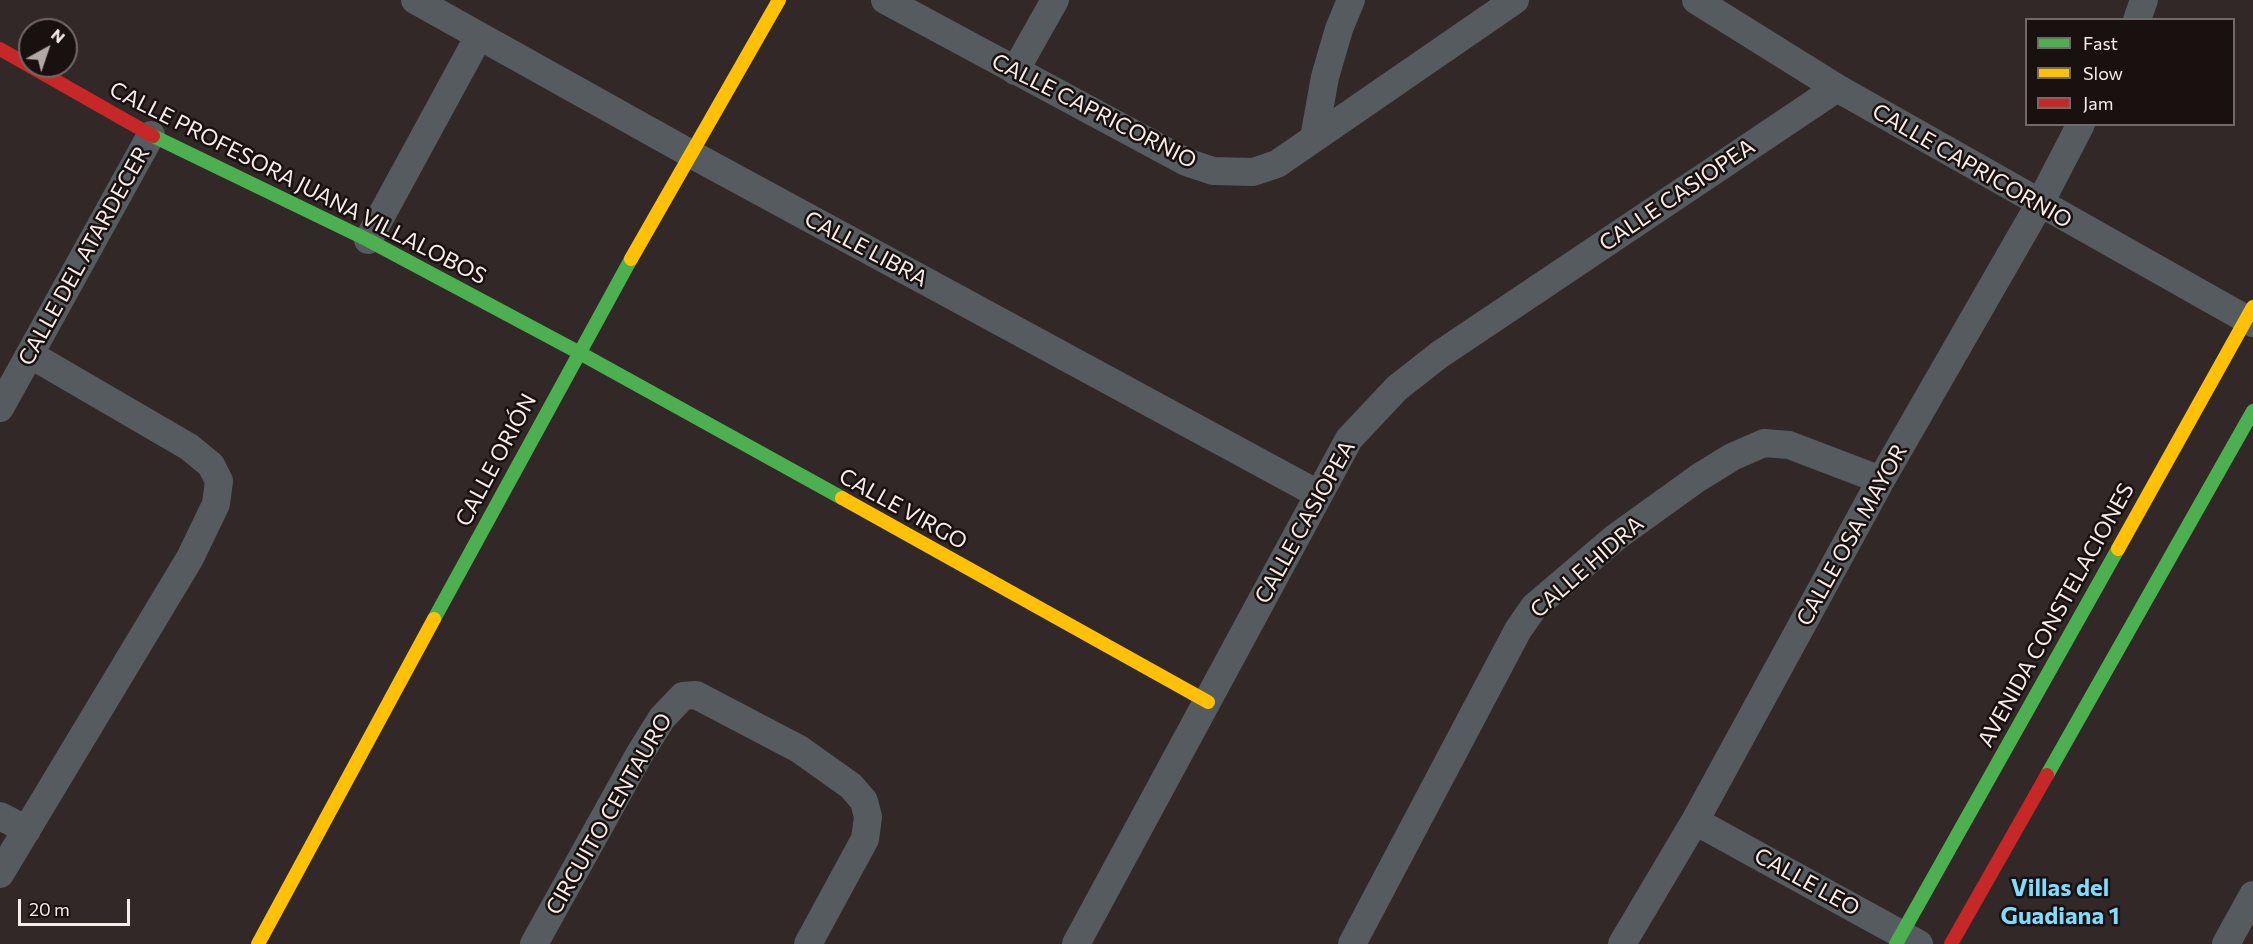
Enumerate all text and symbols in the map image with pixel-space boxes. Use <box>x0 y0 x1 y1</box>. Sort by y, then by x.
north arrow <box>18 18 78 78</box>
legend <box>2025 18 2235 126</box>
text: N <box>48 24 69 46</box>
text: Fast <box>2083 32 2118 54</box>
street label: CALLE CAPRICORNIO <box>987 48 1201 174</box>
text: Slow <box>2083 62 2123 84</box>
street label: CALLE PROFESORA JUANA VILLALOBOS <box>105 76 491 290</box>
text: Jam <box>2083 92 2113 114</box>
street label: CALLE CAPRICORNIO <box>1867 98 2077 234</box>
street label: CALLE CASIOPEA <box>1594 133 1760 257</box>
street label: CALLE DEL ATARDECER <box>13 142 155 370</box>
street label: CALLE LIBRA <box>800 206 932 292</box>
street label: CALLE ORIÓN <box>450 389 542 531</box>
street label: CALLE CASIOPEA <box>1249 436 1361 608</box>
street label: CALLE OSA MAYOR <box>1791 440 1913 630</box>
street label: CALLE VIRGO <box>834 463 972 555</box>
street label: AVENIDA CONSTELACIONES <box>1972 478 2140 752</box>
street label: CALLE HIDRA <box>1525 511 1649 623</box>
street label: CIRCUITO CENTAURO <box>540 709 678 919</box>
street label: CALLE LEO <box>1750 842 1864 922</box>
district label: Villas del Guadiana 1 <box>2000 874 2120 930</box>
scale bar <box>21 887 134 925</box>
text: 20 m <box>29 898 70 920</box>

